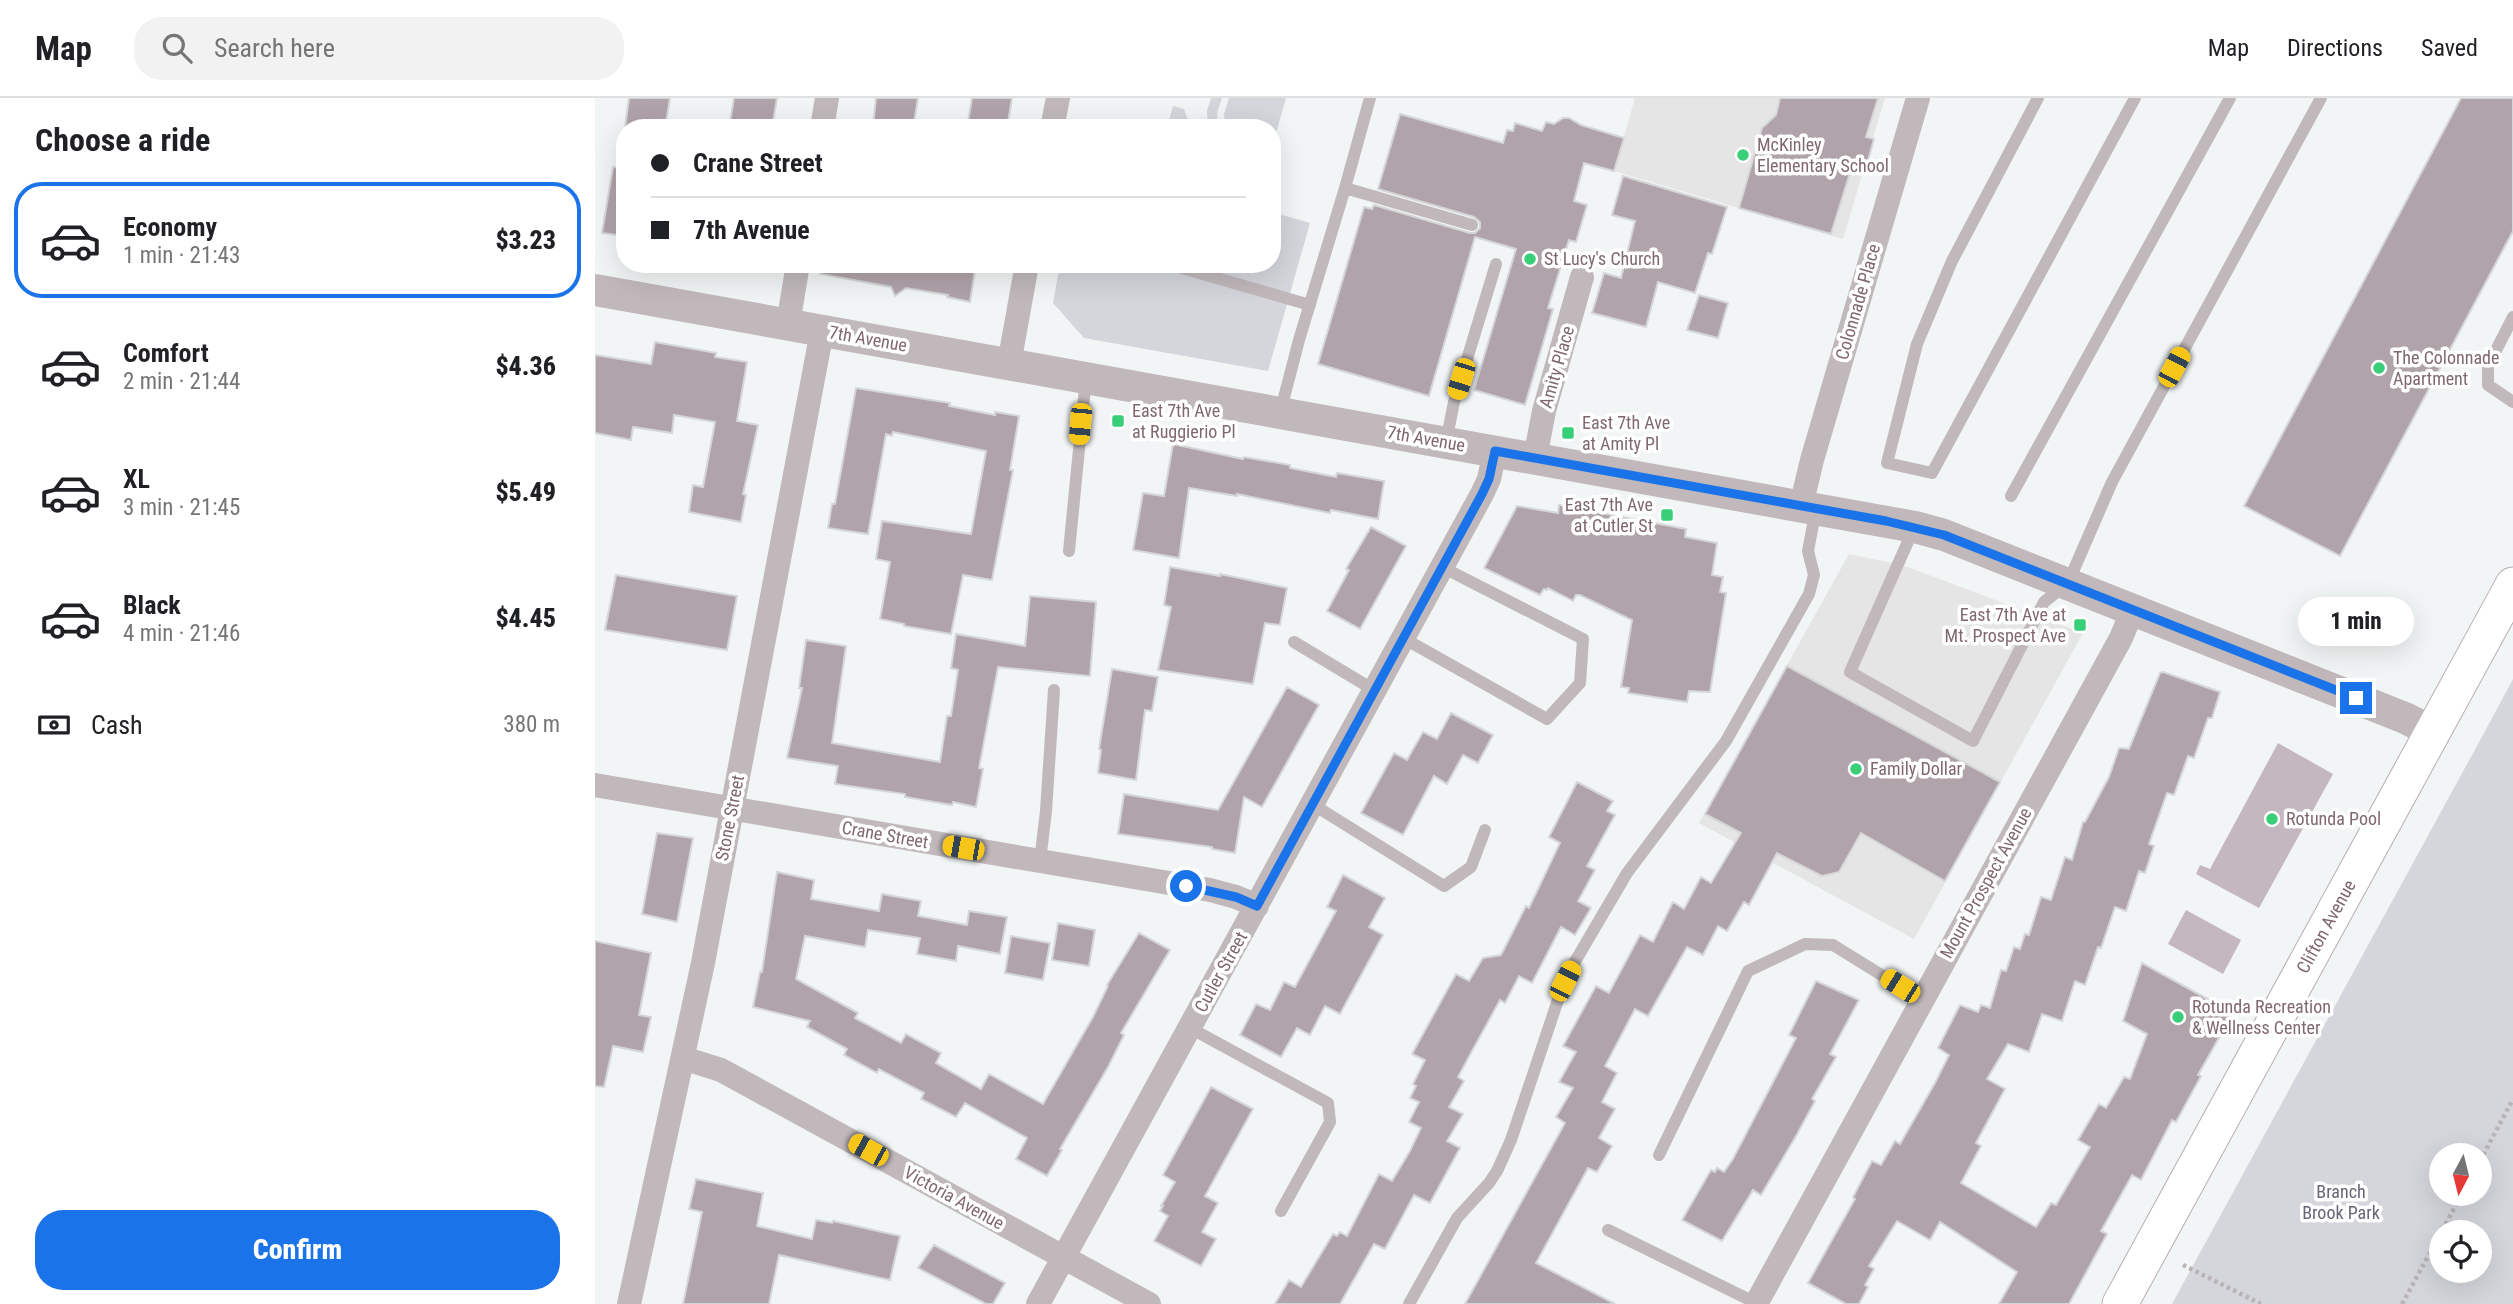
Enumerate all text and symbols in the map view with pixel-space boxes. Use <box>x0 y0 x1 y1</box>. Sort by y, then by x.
search box <box>134 17 624 80</box>
text: Map <box>35 29 92 68</box>
icon: search <box>158 29 196 67</box>
text: Search here <box>214 33 335 63</box>
text: Map <box>2208 34 2249 62</box>
text: Directions <box>2287 34 2383 62</box>
text: Saved <box>2421 34 2478 62</box>
text: Choose a ride <box>35 121 210 159</box>
place label: McKinley Elementary School <box>1757 134 1889 176</box>
marker: McKinley Elementary School <box>1735 147 1751 163</box>
text: Crane Street <box>693 148 823 178</box>
icon: car <box>39 209 102 272</box>
text: Economy <box>123 212 217 242</box>
text: 7th Avenue <box>693 215 810 245</box>
text: $3.23 <box>495 225 556 255</box>
text: 1 min · 21:43 <box>123 242 240 269</box>
street label: Colonnade Place <box>1831 242 1884 362</box>
place label: St Lucy's Church <box>1544 248 1660 269</box>
marker: St Lucy's Church <box>1522 251 1538 267</box>
street label: 7th Avenue <box>827 321 909 356</box>
street label: Amity Place <box>1535 323 1578 410</box>
icon: car <box>39 335 102 398</box>
text: Comfort <box>123 338 209 368</box>
car <box>2155 344 2194 390</box>
place label: The Colonnade Apartment <box>2393 347 2499 389</box>
text: $4.36 <box>495 351 556 381</box>
car <box>1445 356 1478 402</box>
marker: The Colonnade Apartment <box>2371 360 2387 376</box>
text: 2 min · 21:44 <box>123 368 240 395</box>
place label: East 7th Ave at Ruggierio Pl <box>1132 400 1236 442</box>
car <box>1068 402 1093 446</box>
place label: East 7th Ave at Amity Pl <box>1582 412 1670 454</box>
marker: East 7th Ave at Ruggierio Pl <box>1110 413 1126 429</box>
street label: 7th Avenue <box>1385 421 1467 456</box>
marker: East 7th Ave at Amity Pl <box>1560 425 1576 441</box>
icon: car <box>39 461 102 524</box>
text: XL <box>123 464 150 494</box>
text: $5.49 <box>495 477 556 507</box>
text: 3 min · 21:45 <box>123 494 240 521</box>
place label: East 7th Ave at Cutler St <box>1565 494 1653 536</box>
marker: East 7th Ave at Cutler St <box>1659 507 1675 523</box>
icon: car <box>39 587 102 650</box>
text: Black <box>123 590 181 620</box>
callout: 1 min <box>2298 596 2414 646</box>
text: $4.45 <box>495 603 556 633</box>
place label: East 7th Ave at Mt. Prospect Ave <box>1945 604 2066 646</box>
text: 1 min <box>2330 608 2382 635</box>
marker: East 7th Ave at Mt. Prospect Ave <box>2072 617 2088 633</box>
text: 4 min · 21:46 <box>123 620 240 647</box>
route end <box>2340 682 2372 714</box>
icon: cash <box>35 706 73 744</box>
text: Cash <box>91 710 143 740</box>
text: 380 m <box>503 711 560 738</box>
place label: Family Dollar <box>1870 758 1963 779</box>
marker: Family Dollar <box>1848 761 1864 777</box>
street label: Stone Street <box>711 773 748 863</box>
street label: Mount Prospect Avenue <box>1935 804 2036 962</box>
place label: Rotunda Pool <box>2286 808 2381 829</box>
marker: Rotunda Pool <box>2264 811 2280 827</box>
street label: Crane Street <box>840 817 930 852</box>
car <box>941 834 986 862</box>
route start <box>1170 870 1202 902</box>
street label: Clifton Avenue <box>2292 876 2360 977</box>
street label: Cutler Street <box>1190 928 1251 1016</box>
car <box>1547 958 1584 1004</box>
car <box>1877 966 1924 1006</box>
place label: Rotunda Recreation & Wellness Center <box>2192 996 2331 1038</box>
marker: Rotunda Recreation & Wellness Center <box>2170 1009 2186 1025</box>
car <box>845 1131 892 1169</box>
north arrow <box>2429 1143 2492 1206</box>
map controls <box>2429 1143 2492 1283</box>
street label: Victoria Avenue <box>901 1161 1008 1234</box>
park label: Branch Brook Park <box>2302 1181 2380 1223</box>
button: Confirm <box>35 1210 560 1290</box>
button: locate <box>2429 1220 2492 1283</box>

